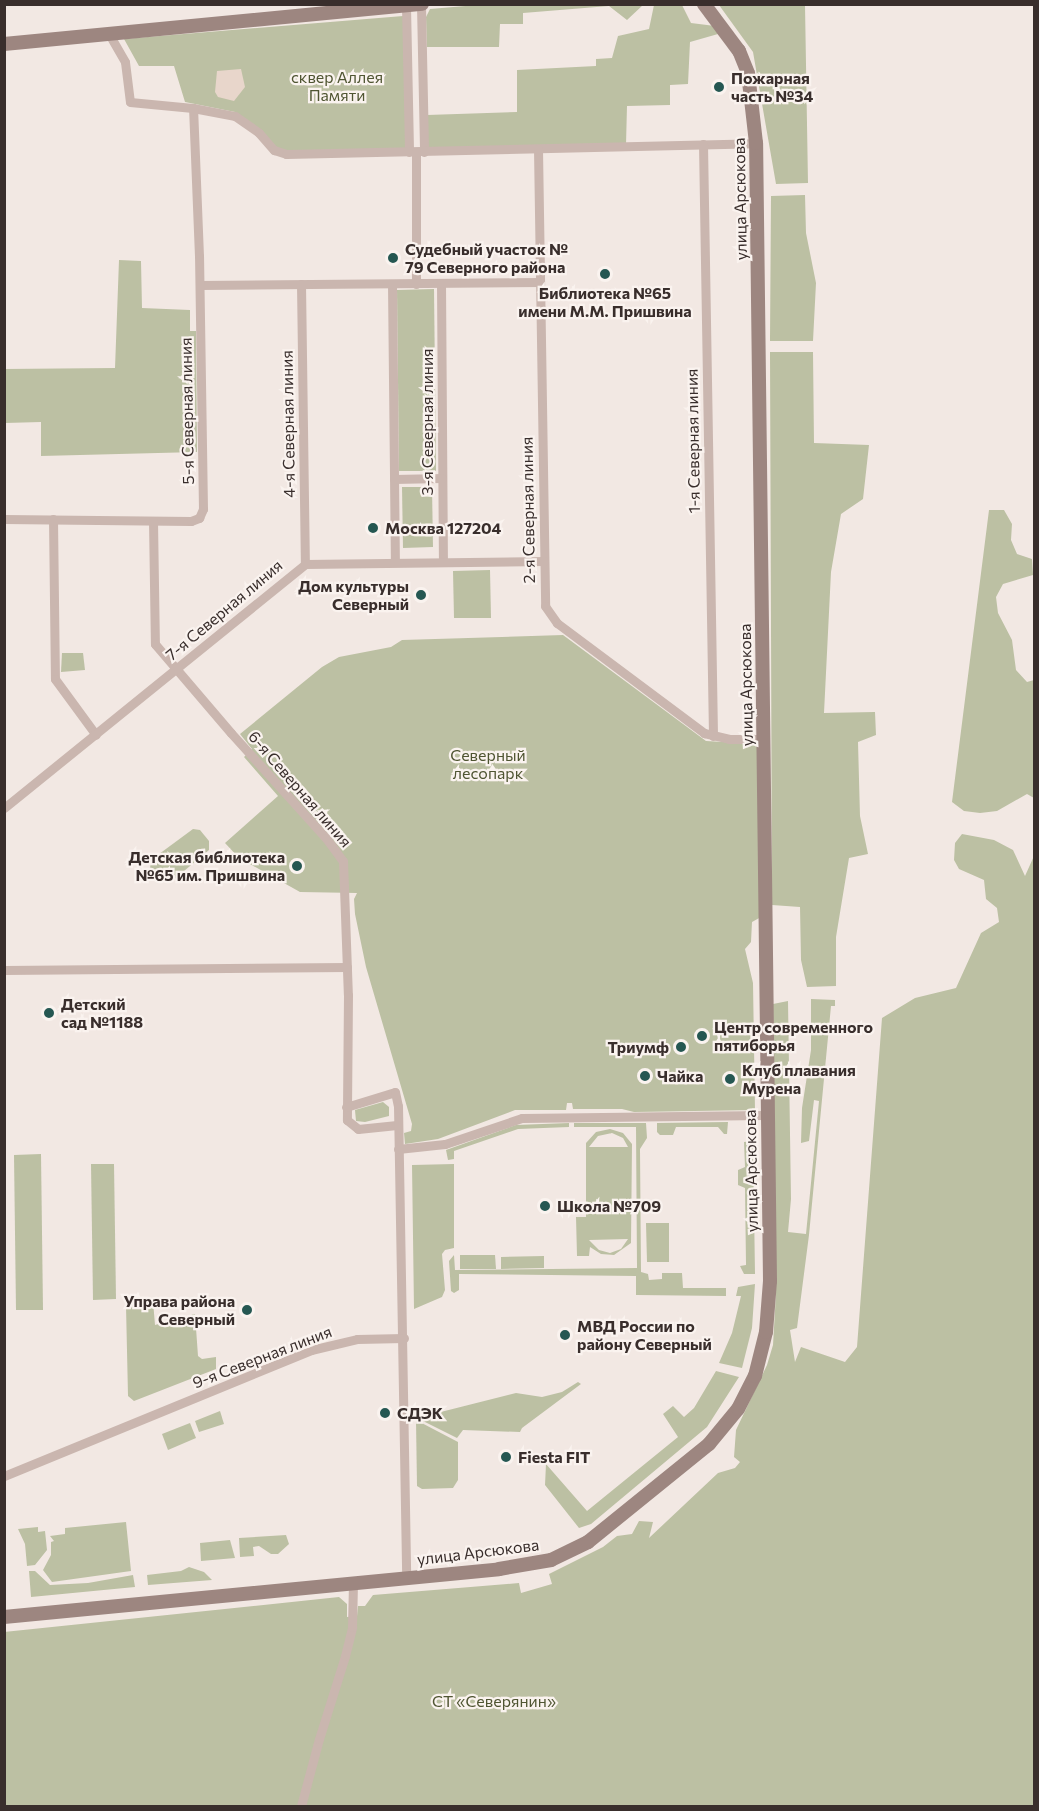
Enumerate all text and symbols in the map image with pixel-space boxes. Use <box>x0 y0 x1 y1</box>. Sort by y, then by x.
park label: сквер Аллея Памяти <box>291 67 383 105</box>
place label: Пожарная часть №34 <box>731 68 813 106</box>
marker: Пожарная часть №34 <box>712 80 726 94</box>
street label: улица Арсюкова <box>729 137 751 261</box>
place label: Судебный участок № 79 Северного района <box>405 239 568 277</box>
marker: Судебный участок № 79 Северного района <box>386 251 400 265</box>
marker: Библиотека №65 имени М.М. Пришвина <box>598 267 612 281</box>
place label: Библиотека №65 имени М.М. Пришвина <box>518 283 692 321</box>
street label: 5-я Северная линия <box>176 337 198 485</box>
street label: 3-я Северная линия <box>417 348 437 496</box>
street label: 4-я Северная линия <box>277 350 299 498</box>
street label: 1-я Северная линия <box>682 368 704 514</box>
street label: 2-я Северная линия <box>517 436 539 584</box>
place label: Москва 127204 <box>385 518 501 538</box>
marker: Москва 127204 <box>366 521 380 535</box>
street label: 7-я Северная линия <box>162 556 286 664</box>
place label: Дом культуры Северный <box>298 576 409 614</box>
marker: Дом культуры Северный <box>414 588 428 602</box>
street label: улица Арсюкова <box>735 623 757 747</box>
street label: 6-я Северная линия <box>244 727 356 851</box>
park label: Северный лесопарк <box>450 745 526 783</box>
place label: Детская библиотека №65 им. Пришвина <box>128 847 285 885</box>
marker: Детская библиотека №65 им. Пришвина <box>290 859 304 873</box>
place label: Детский сад №1188 <box>61 994 143 1032</box>
marker: Детский сад №1188 <box>42 1006 56 1020</box>
place label: Центр современного пятиборья <box>714 1017 873 1055</box>
marker: Центр современного пятиборья <box>695 1029 709 1043</box>
place label: Триумф <box>607 1037 669 1057</box>
marker: Триумф <box>674 1040 688 1054</box>
place label: Клуб плавания Мурена <box>742 1060 856 1098</box>
place label: Чайка <box>657 1066 703 1086</box>
marker: Чайка <box>638 1069 652 1083</box>
marker: Клуб плавания Мурена <box>723 1072 737 1086</box>
street label: улица Арсюкова <box>740 1109 762 1233</box>
place label: Школа №709 <box>557 1196 661 1216</box>
marker: Школа №709 <box>538 1199 552 1213</box>
place label: Управа района Северный <box>123 1291 235 1329</box>
marker: Управа района Северный <box>240 1303 254 1317</box>
place label: МВД России по району Северный <box>577 1316 712 1354</box>
street label: 9-я Северная линия <box>190 1322 334 1392</box>
marker: МВД России по району Северный <box>558 1328 572 1342</box>
place label: СДЭК <box>397 1403 443 1423</box>
marker: СДЭК <box>378 1406 392 1420</box>
place label: Fiesta FIT <box>518 1447 590 1467</box>
marker: Fiesta FIT <box>499 1450 513 1464</box>
street label: улица Арсюкова <box>416 1535 540 1569</box>
park label: СТ «Северянин» <box>432 1691 556 1711</box>

